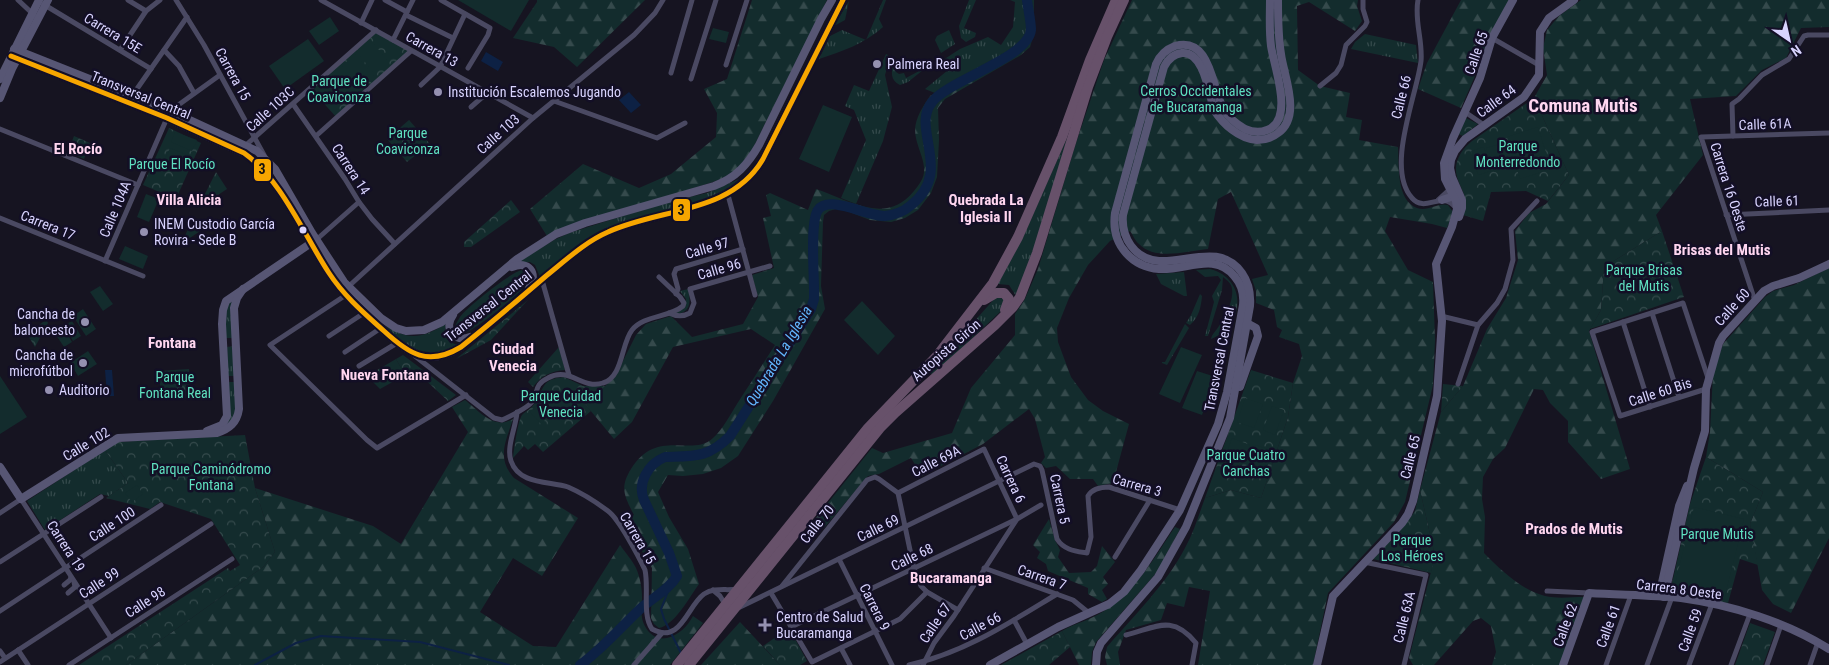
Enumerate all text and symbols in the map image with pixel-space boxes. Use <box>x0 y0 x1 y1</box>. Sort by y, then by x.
street label: Carrera 15E <box>81 10 145 56</box>
north arrow <box>1764 15 1814 65</box>
street label: Carrera 13 <box>403 28 461 70</box>
street label: Calle 65 <box>1461 29 1491 77</box>
text: N <box>1788 42 1804 60</box>
street label: Carrera 15 <box>212 45 254 103</box>
place label: Palmera Real <box>887 56 960 72</box>
marker: Palmera Real <box>871 58 883 70</box>
street label: Transversal Central <box>89 68 193 122</box>
park label: Parque de Coaviconza <box>307 73 371 105</box>
street label: Calle 66 <box>1388 73 1414 121</box>
street label: Calle 64 <box>1473 81 1519 121</box>
street label: Calle 103C <box>243 83 298 135</box>
park label: Cerros Occidentales de Bucaramanga <box>1140 83 1252 115</box>
place label: Institución Escalemos Jugando <box>448 84 621 100</box>
marker: Institución Escalemos Jugando <box>432 86 444 98</box>
district label: Comuna Mutis <box>1528 94 1638 117</box>
street label: Calle 103 <box>473 111 523 157</box>
street label: Calle 61A <box>1738 115 1792 133</box>
park label: Parque Coaviconza <box>376 125 440 157</box>
park label: Parque Monterredondo <box>1476 138 1560 170</box>
district label: El Rocío <box>54 140 102 158</box>
street label: Carrera 16 Oeste <box>1707 140 1751 234</box>
street label: Carrera 14 <box>329 141 373 197</box>
park label: Parque El Rocío <box>129 156 215 172</box>
line badge: 3 <box>253 158 272 182</box>
text: 3 <box>258 161 266 177</box>
street label: Calle 104A <box>96 178 134 240</box>
district label: Villa Alicia <box>157 191 221 209</box>
district label: Quebrada La Iglesia II <box>948 191 1024 226</box>
street label: Calle 61 <box>1754 192 1800 210</box>
line badge: 3 <box>672 198 691 222</box>
text: 3 <box>677 202 685 218</box>
street label: Carrera 17 <box>18 207 78 243</box>
place label: INEM Custodio García Rovira - Sede B <box>154 216 275 248</box>
unlabelled marker <box>298 225 308 235</box>
marker: INEM Custodio García Rovira - Sede B <box>138 226 150 238</box>
street label: Calle 97 <box>683 234 731 262</box>
district label: Brisas del Mutis <box>1673 241 1771 259</box>
street label: Calle 96 <box>695 255 743 283</box>
park label: Parque Brisas del Mutis <box>1606 262 1682 294</box>
street label: Transversal Central <box>441 267 535 345</box>
street label: Calle 60 <box>1711 285 1753 329</box>
water label: Quebrada La Iglesia <box>742 303 816 409</box>
street label: Transversal Central <box>1201 305 1237 413</box>
place label: Cancha de baloncesto <box>14 306 75 338</box>
marker: Cancha de baloncesto <box>79 316 91 328</box>
street label: Autopista Girón <box>908 316 984 384</box>
district label: Fontana <box>148 334 196 352</box>
district label: Ciudad Venecia <box>489 340 537 375</box>
place label: Cancha de microfútbol <box>9 347 73 379</box>
marker: Cancha de microfútbol <box>77 357 89 369</box>
district label: Nueva Fontana <box>341 366 429 384</box>
park label: Parque Fontana Real <box>139 369 211 401</box>
street label: Calle 60 Bis <box>1627 374 1693 410</box>
place label: Auditorio <box>59 382 109 398</box>
marker: Auditorio <box>43 384 55 396</box>
park label: Parque Cuidad Venecia <box>521 388 601 420</box>
street label: Calle 102 <box>60 424 112 464</box>
street label: Calle 65 <box>1397 433 1423 481</box>
street label: Calle 69A <box>909 442 963 480</box>
park label: Parque Cuatro Canchas <box>1207 447 1285 479</box>
street label: Carrera 6 <box>993 453 1029 505</box>
park label: Parque Caminódromo Fontana <box>151 461 271 493</box>
street label: Carrera 3 <box>1111 470 1163 500</box>
street label: Carrera 5 <box>1047 473 1073 525</box>
street label: Calle 70 <box>797 502 837 546</box>
street label: Calle 100 <box>86 503 138 545</box>
street label: Carrera 15 <box>617 509 659 567</box>
street label: Calle 69 <box>854 511 902 545</box>
street label: Carrera 19 <box>44 518 88 574</box>
district label: Prados de Mutis <box>1525 520 1623 538</box>
park label: Parque Mutis <box>1680 526 1754 542</box>
park label: Parque Los Héroes <box>1381 532 1443 564</box>
street label: Calle 68 <box>888 540 936 574</box>
street label: Carrera 7 <box>1016 561 1069 593</box>
street label: Calle 99 <box>76 564 122 602</box>
district label: Bucaramanga <box>910 569 992 587</box>
street label: Carrera 8 Oeste <box>1635 576 1723 602</box>
street label: Carrera 9 <box>856 581 894 633</box>
street label: Calle 98 <box>122 583 168 621</box>
street label: Calle 63A <box>1390 589 1418 645</box>
street label: Calle 67 <box>916 600 954 646</box>
street label: Calle 62 <box>1550 601 1580 649</box>
street label: Calle 61 <box>1593 602 1623 650</box>
street label: Calle 59 <box>1675 606 1705 654</box>
street label: Calle 66 <box>957 608 1004 644</box>
place label: Centro de Salud Bucaramanga <box>776 609 863 641</box>
marker: Centro de Salud Bucaramanga <box>758 618 772 632</box>

